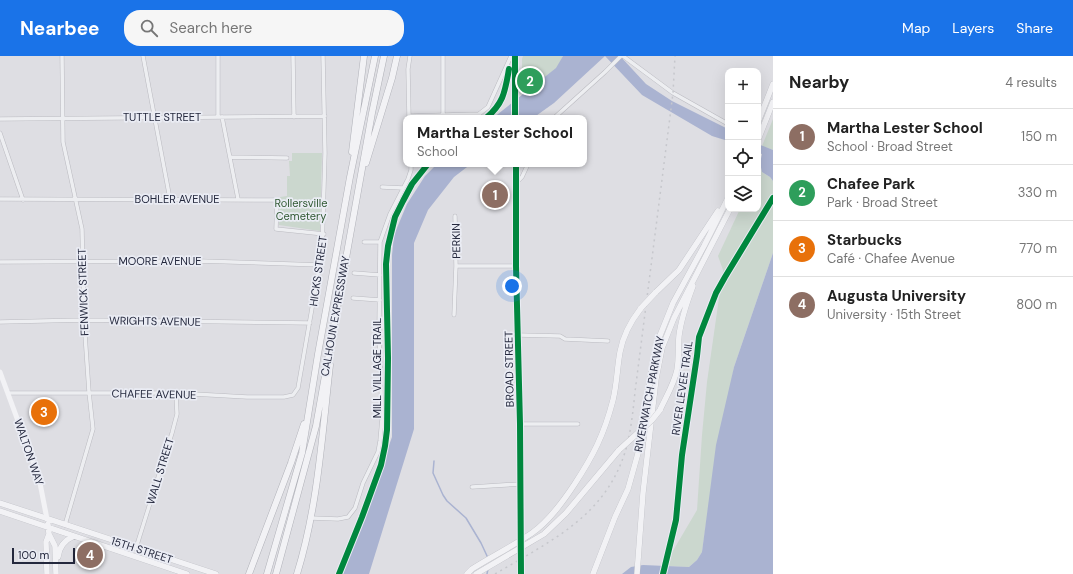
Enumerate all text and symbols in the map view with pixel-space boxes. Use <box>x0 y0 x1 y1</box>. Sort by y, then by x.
search box <box>124 10 404 46</box>
text: Nearbee <box>20 16 100 41</box>
icon: search <box>138 17 160 39</box>
text: Search here <box>170 18 252 38</box>
text: Map <box>902 19 930 37</box>
text: Layers <box>952 19 994 37</box>
text: Share <box>1016 19 1053 37</box>
pin: 2 <box>517 66 543 96</box>
map controls <box>725 68 761 212</box>
button: + <box>725 68 761 104</box>
text: Nearby <box>789 71 849 93</box>
text: 4 results <box>1005 74 1057 91</box>
button: − <box>725 104 761 140</box>
street label: TUTTLE STREET <box>123 110 201 124</box>
popup <box>403 115 587 167</box>
text: Martha Lester School <box>827 118 983 138</box>
text: Martha Lester School <box>417 123 573 143</box>
text: 1 <box>800 128 804 145</box>
text: 150 m <box>1021 128 1057 145</box>
text: School · Broad Street <box>827 138 953 155</box>
button: locate <box>725 140 761 176</box>
text: School <box>417 143 458 160</box>
text: Chafee Park <box>827 174 915 194</box>
button: layers <box>725 176 761 212</box>
pin: 1 <box>482 180 508 210</box>
text: 2 <box>798 184 806 201</box>
text: 330 m <box>1018 184 1057 201</box>
street label: BOHLER AVENUE <box>135 192 219 206</box>
text: Park · Broad Street <box>827 194 938 211</box>
park label: Rollersville Cemetery <box>275 196 327 223</box>
street label: PERKIN <box>449 223 463 259</box>
text: Starbucks <box>827 230 902 250</box>
street label: HICKS STREET <box>306 235 330 307</box>
text: 3 <box>798 240 806 257</box>
text: 770 m <box>1019 240 1057 257</box>
street label: FENWICK STREET <box>74 248 92 336</box>
text: Café · Chafee Avenue <box>827 250 955 267</box>
street label: MOORE AVENUE <box>119 254 201 268</box>
street label: CALHOUN EXPRESSWAY <box>318 254 353 377</box>
your location <box>502 276 522 296</box>
text: Augusta University <box>827 286 966 306</box>
text: 4 <box>798 296 806 313</box>
text: 800 m <box>1016 296 1057 313</box>
text: University · 15th Street <box>827 306 961 323</box>
street label: WRIGHTS AVENUE <box>109 313 201 329</box>
street label: MILL VILLAGE TRAIL <box>370 318 384 418</box>
street label: BROAD STREET <box>501 331 517 407</box>
street label: RIVERWATCH PARKWAY <box>631 334 667 453</box>
street label: RIVER LEVEE TRAIL <box>668 340 696 436</box>
street label: CHAFEE AVENUE <box>112 386 196 402</box>
pin: 3 <box>31 397 57 427</box>
street label: WALTON WAY <box>11 417 47 488</box>
street label: WALL STREET <box>143 436 177 506</box>
street label: 15TH STREET <box>109 533 175 567</box>
pin: 4 <box>77 540 103 570</box>
scale bar <box>12 546 75 565</box>
text: 100 m <box>18 548 49 562</box>

